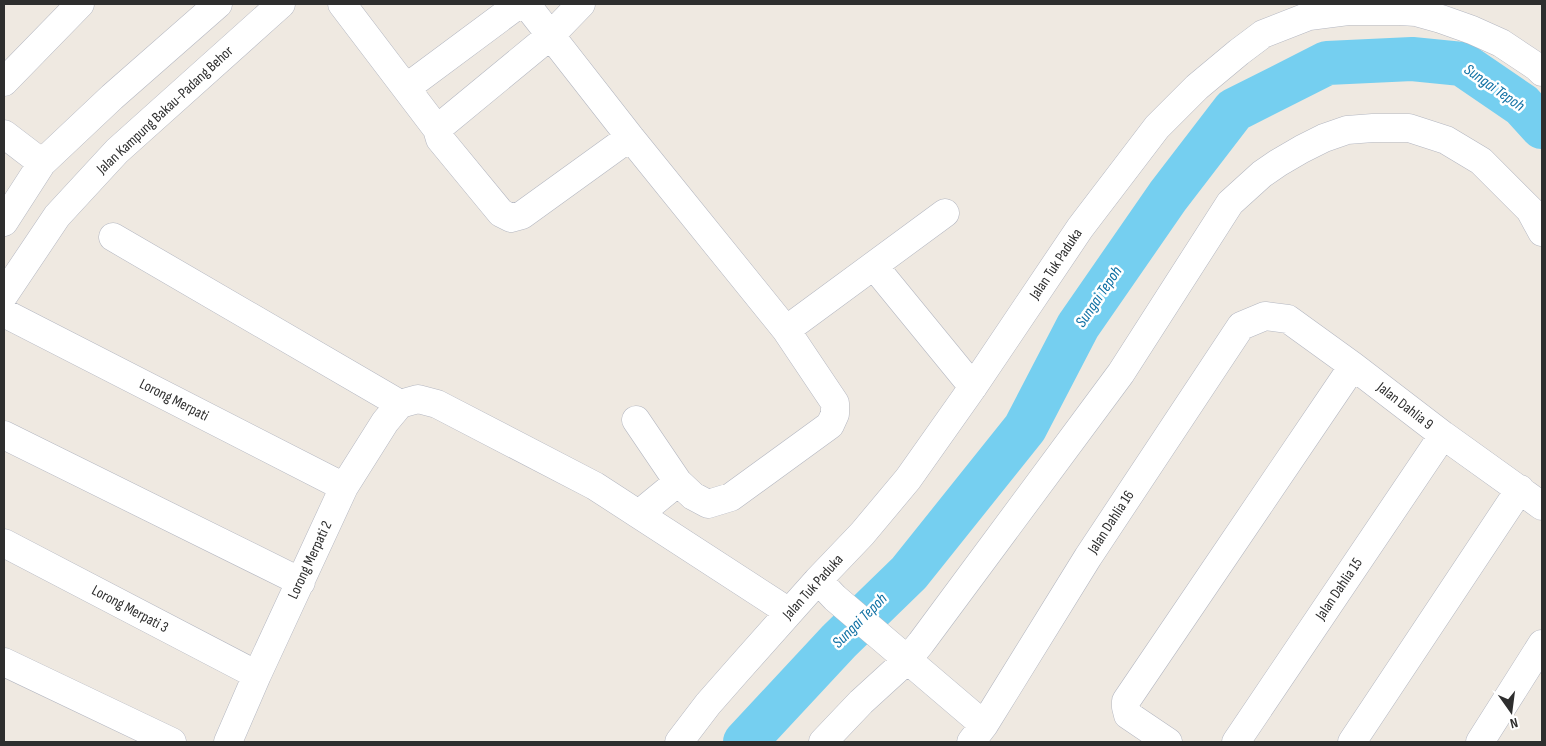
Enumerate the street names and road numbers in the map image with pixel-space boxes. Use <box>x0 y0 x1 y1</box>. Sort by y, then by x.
street label: Jalan Kampung Bakau-Padang Behor <box>92 41 238 179</box>
street label: Jalan Tuk Paduka <box>1025 225 1087 304</box>
street label: Lorong Merpati <box>136 374 212 426</box>
street label: Jalan Dahlia 9 <box>1372 377 1437 434</box>
street label: Jalan Dahlia 16 <box>1083 487 1138 558</box>
street label: Lorong Merpati 2 <box>284 518 336 602</box>
street label: Jalan Tuk Paduka <box>778 550 847 624</box>
street label: Jalan Dahlia 15 <box>1311 554 1367 625</box>
street label: Lorong Merpati 3 <box>88 581 172 637</box>

